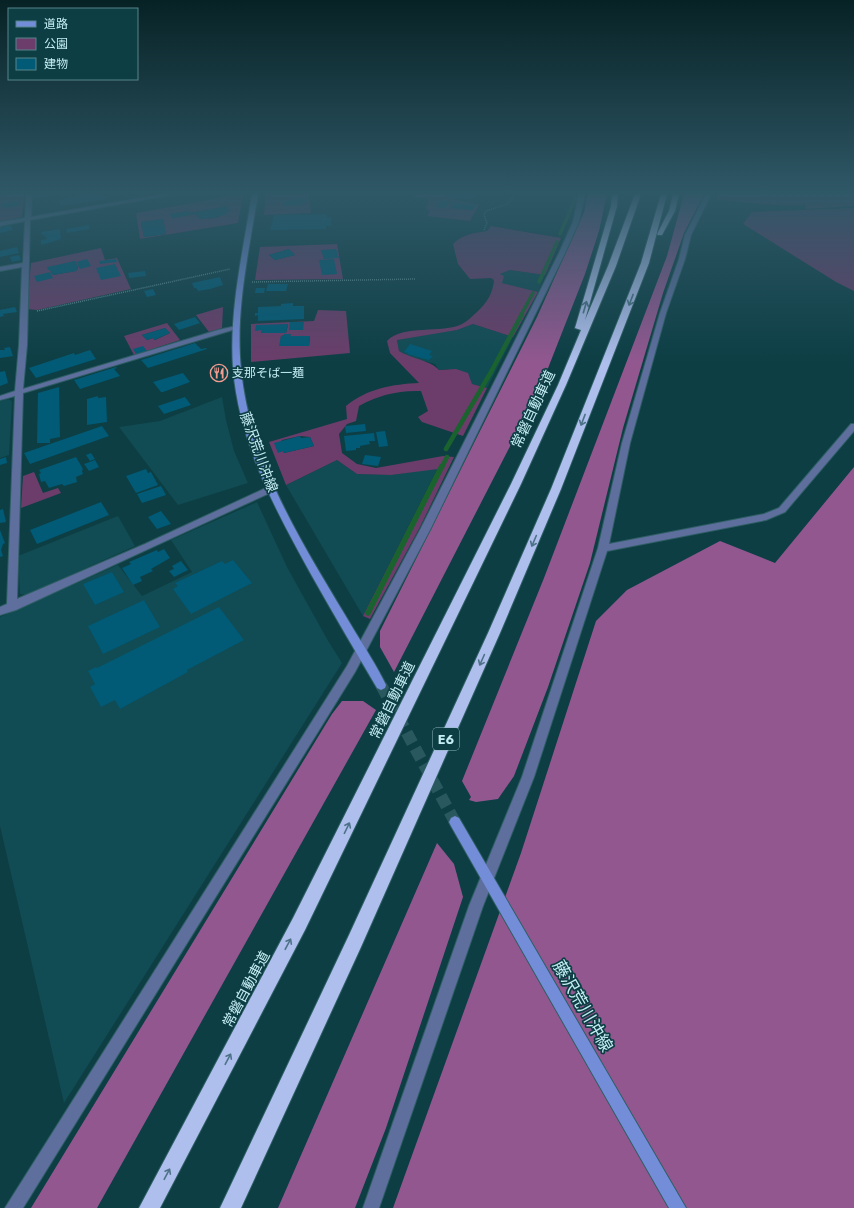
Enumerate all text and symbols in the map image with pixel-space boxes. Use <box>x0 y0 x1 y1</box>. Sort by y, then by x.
legend <box>8 8 138 80</box>
text: 道路 <box>44 15 68 33</box>
text: 公園 <box>44 35 68 53</box>
text: 建物 <box>44 55 68 73</box>
one-way arrow <box>627 293 634 305</box>
one-way arrow <box>582 301 589 314</box>
restaurant icon: 支那そば一麺 <box>209 363 229 383</box>
place label: 支那そば一麺 <box>232 364 304 382</box>
street label: 常磐自動車道 <box>506 367 560 451</box>
street label: 藤沢荒川沖線 <box>235 409 283 495</box>
one-way arrow <box>578 414 586 426</box>
one-way arrow <box>529 534 537 546</box>
one-way arrow <box>478 654 485 666</box>
street label: 常磐自動車道 <box>365 658 419 742</box>
road number: E6 <box>433 728 459 750</box>
one-way arrow <box>344 822 351 834</box>
one-way arrow <box>285 938 293 950</box>
street label: 常磐自動車道 <box>217 947 275 1031</box>
street label: 藤沢荒川沖線 <box>547 956 619 1056</box>
one-way arrow <box>224 1053 232 1065</box>
one-way arrow <box>163 1168 171 1180</box>

